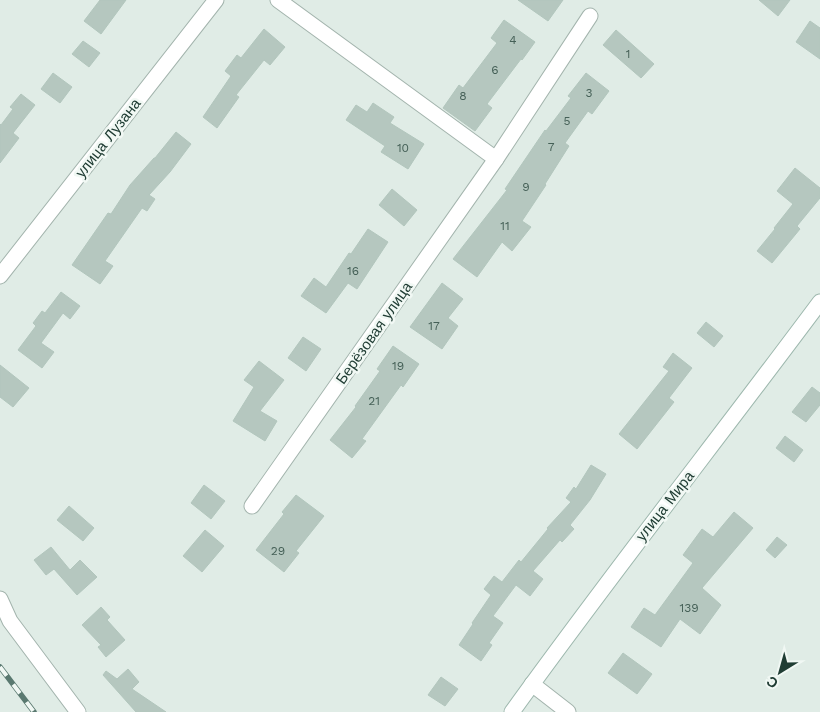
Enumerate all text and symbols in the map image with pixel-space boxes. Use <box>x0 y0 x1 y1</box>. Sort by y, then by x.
house number: 4 <box>509 33 517 47</box>
house number: 1 <box>626 47 630 61</box>
house number: 6 <box>491 63 499 77</box>
house number: 3 <box>586 86 593 100</box>
house number: 8 <box>459 89 467 103</box>
street label: улица Лузана <box>71 94 145 181</box>
house number: 5 <box>564 114 571 128</box>
house number: 7 <box>548 140 555 154</box>
house number: 10 <box>397 141 409 155</box>
house number: 9 <box>522 180 530 194</box>
house number: 11 <box>500 219 510 233</box>
house number: 16 <box>347 264 359 278</box>
street label: Берёзовая улица <box>332 278 416 388</box>
house number: 17 <box>428 319 440 333</box>
house number: 19 <box>392 359 404 373</box>
house number: 21 <box>368 394 380 408</box>
street label: улица Мира <box>632 467 698 545</box>
house number: 29 <box>271 544 285 558</box>
house number: 139 <box>679 601 699 615</box>
north arrow <box>755 647 805 697</box>
text: С <box>763 673 781 692</box>

